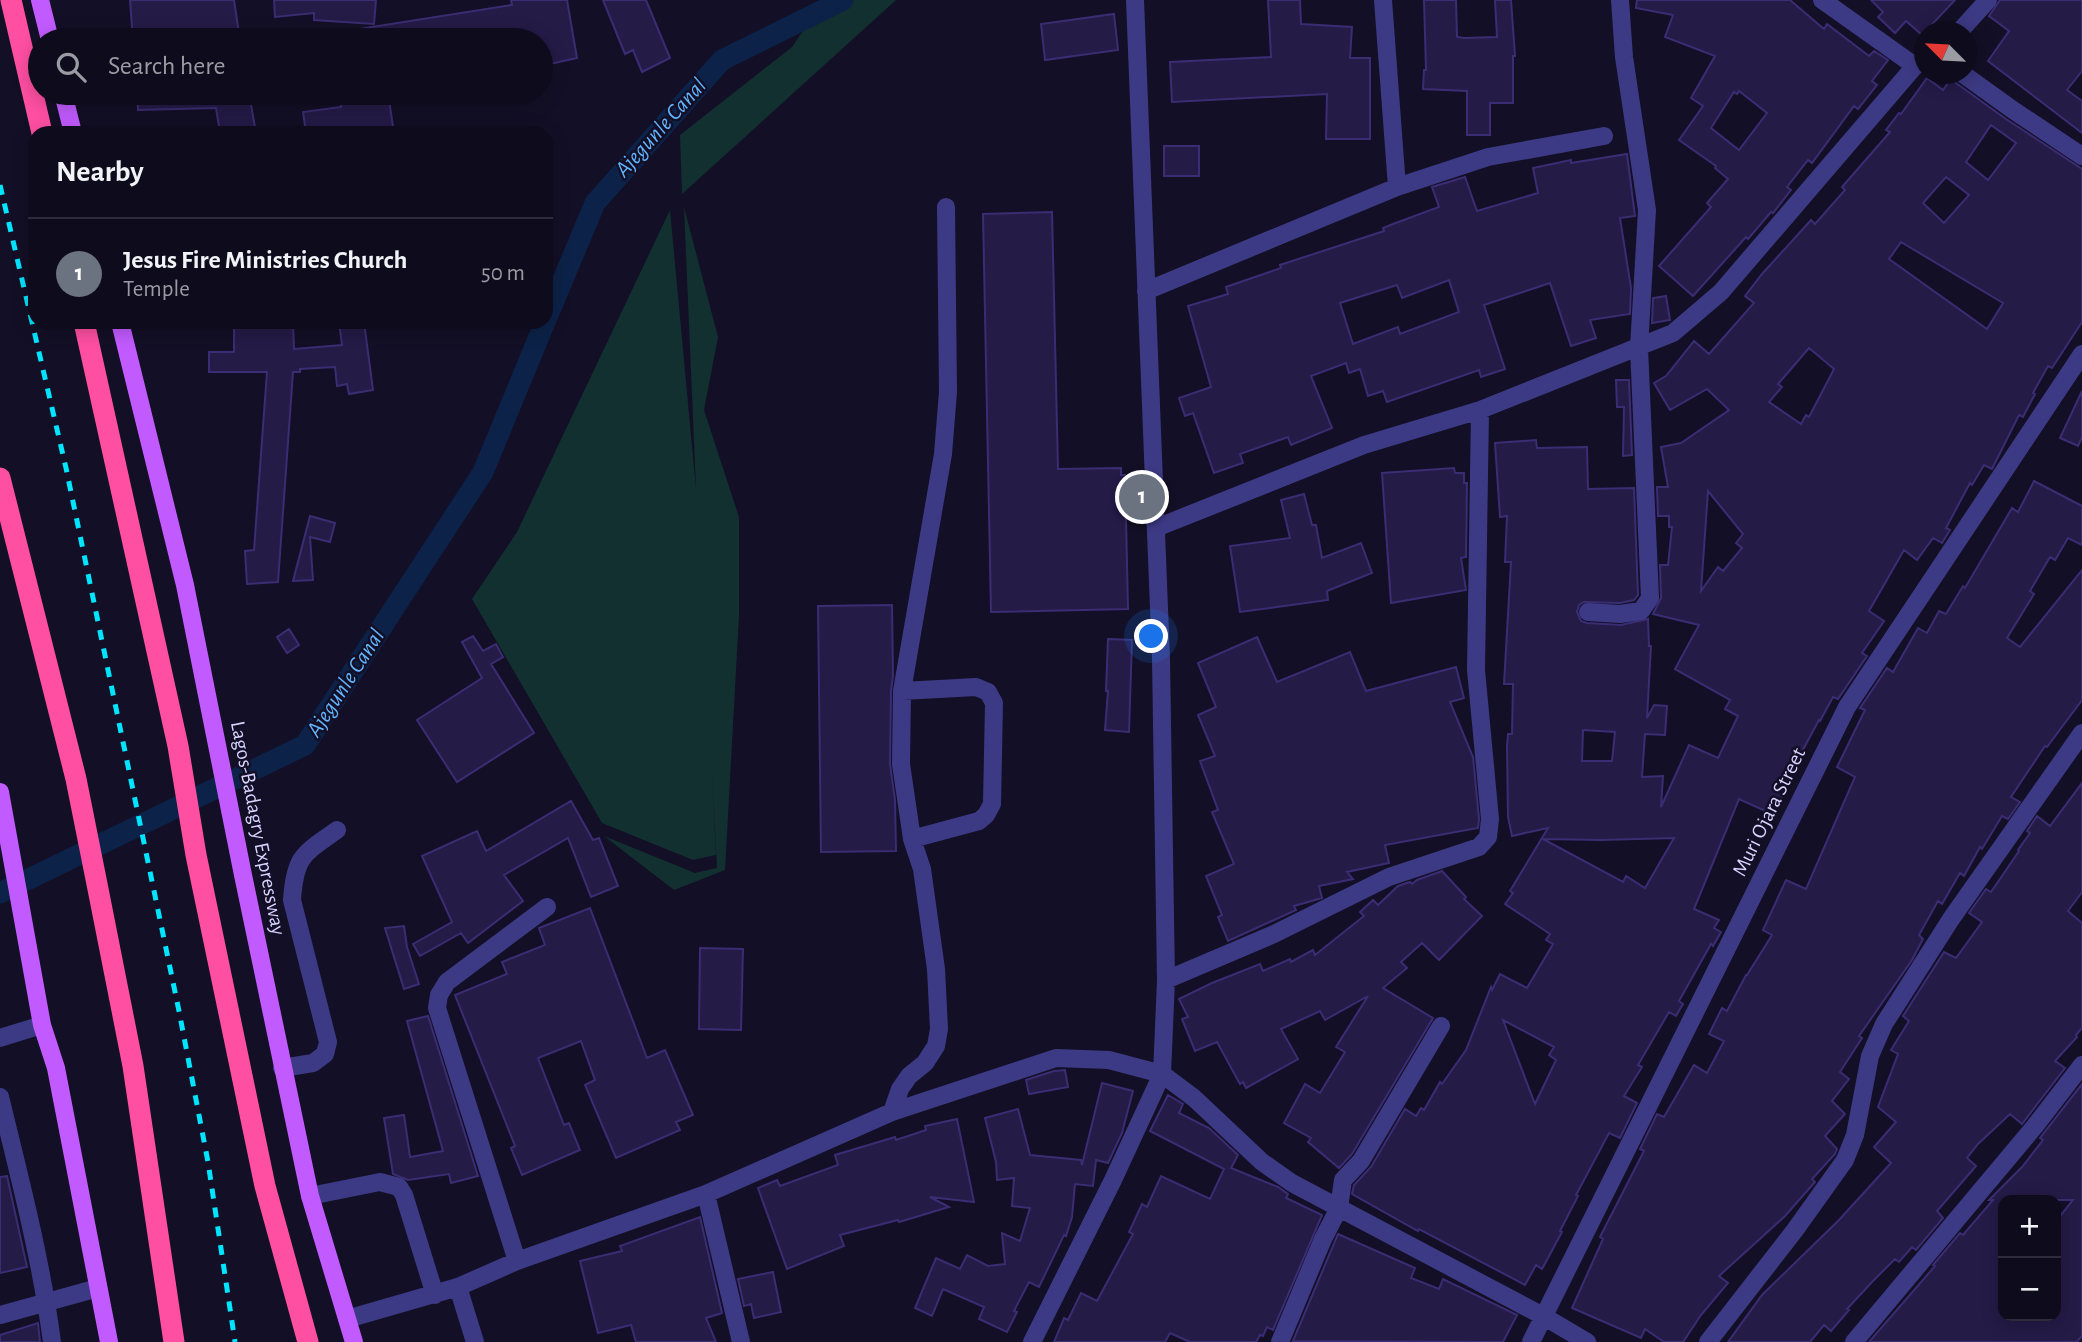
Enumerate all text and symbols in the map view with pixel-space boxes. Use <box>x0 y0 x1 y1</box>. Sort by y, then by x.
north arrow <box>1914 21 1977 84</box>
search box <box>28 28 553 105</box>
icon: search <box>52 48 90 86</box>
text: Search here <box>108 53 226 79</box>
water label: Ajegunle Canal <box>610 74 711 182</box>
text: Nearby <box>56 157 144 187</box>
text: Jesus Fire Ministries Church <box>123 247 407 273</box>
text: 1 <box>75 262 83 285</box>
text: 50 m <box>481 262 525 285</box>
text: Temple <box>123 278 190 301</box>
pin: 1 <box>1119 471 1165 523</box>
your location <box>1134 619 1168 653</box>
water label: Ajegunle Canal <box>302 625 390 742</box>
street label: Lagos-Badagry Expressway <box>227 719 289 937</box>
street label: Muri Ojara Street <box>1729 744 1809 880</box>
map controls <box>1998 1195 2061 1321</box>
button: + <box>1998 1195 2061 1258</box>
button: − <box>1998 1258 2061 1321</box>

